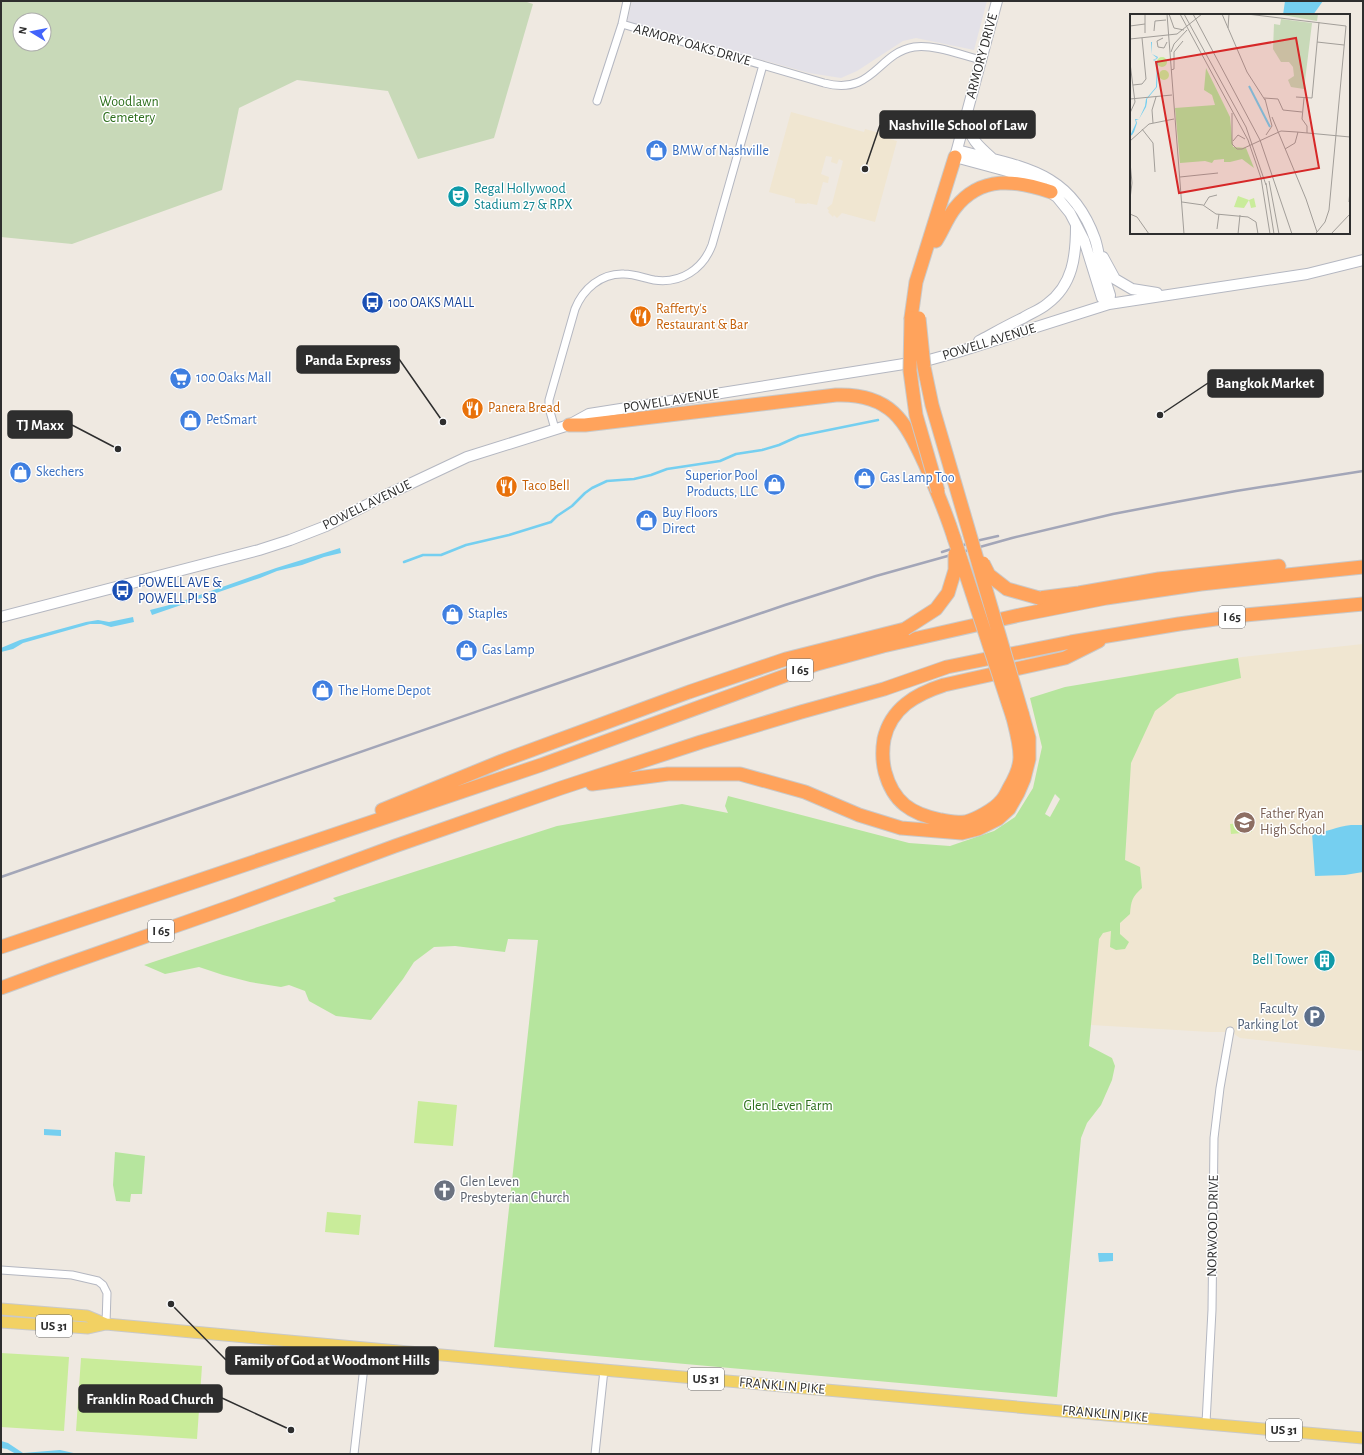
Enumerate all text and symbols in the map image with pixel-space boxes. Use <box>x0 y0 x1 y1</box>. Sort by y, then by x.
north arrow <box>12 12 52 52</box>
street label: ARMORY DRIVE <box>964 12 1000 100</box>
inset map <box>1130 14 1350 234</box>
street label: ARMORY OAKS DRIVE <box>632 22 752 69</box>
text: N <box>17 26 29 35</box>
park label: Woodlawn Cemetery <box>99 95 159 125</box>
callout: Nashville School of Law <box>880 111 1035 138</box>
text: Nashville School of Law <box>888 118 1028 133</box>
shop icon: BMW of Nashville <box>644 138 670 164</box>
place label: BMW of Nashville <box>672 144 769 158</box>
place label: Regal Hollywood Stadium 27 & RPX <box>474 182 573 212</box>
theatre icon: Regal Hollywood Stadium 27 & RPX <box>446 184 472 210</box>
bus stop icon: 100 OAKS MALL <box>360 290 386 316</box>
place label: 100 OAKS MALL <box>388 296 474 310</box>
place label: Rafferty's Restaurant & Bar <box>656 302 748 332</box>
restaurant icon: Rafferty's Restaurant & Bar <box>628 304 654 330</box>
street label: POWELL AVENUE <box>941 321 1038 363</box>
callout: Panda Express <box>297 346 399 373</box>
text: Panda Express <box>305 353 391 368</box>
supermarket icon: 100 Oaks Mall <box>168 365 194 391</box>
callout: Bangkok Market <box>1208 370 1323 397</box>
place label: 100 Oaks Mall <box>196 371 271 385</box>
text: Bangkok Market <box>1216 376 1314 391</box>
street label: POWELL AVENUE <box>622 386 720 415</box>
restaurant icon: Panera Bread <box>459 395 485 421</box>
place label: Panera Bread <box>488 401 560 415</box>
shop icon: PetSmart <box>178 407 204 433</box>
callout: TJ Maxx <box>8 411 72 438</box>
place label: PetSmart <box>206 413 257 427</box>
text: TJ Maxx <box>16 418 64 433</box>
shop icon: Skechers <box>7 459 33 485</box>
place label: Skechers <box>36 465 84 479</box>
shop icon: Gas Lamp Too <box>851 465 877 491</box>
place label: Superior Pool Products, LLC <box>685 469 758 499</box>
shop icon: Superior Pool Products, LLC <box>761 471 787 497</box>
place label: Gas Lamp Too <box>880 471 955 485</box>
restaurant icon: Taco Bell <box>493 473 519 499</box>
street label: POWELL AVENUE <box>320 477 414 532</box>
place label: Taco Bell <box>522 479 570 493</box>
place label: Buy Floors Direct <box>662 506 718 536</box>
shop icon: Buy Floors Direct <box>633 508 659 534</box>
place label: POWELL AVE & POWELL PL SB <box>138 576 222 606</box>
bus stop icon: POWELL AVE & POWELL PL SB <box>110 578 136 604</box>
shop icon: Staples <box>439 601 465 627</box>
road number: I 65 <box>1219 606 1245 628</box>
place label: Staples <box>468 607 508 621</box>
shop icon: Gas Lamp <box>453 637 479 663</box>
place label: Gas Lamp <box>482 643 535 657</box>
road number: I 65 <box>787 659 813 681</box>
shop icon: The Home Depot <box>309 678 335 704</box>
place label: The Home Depot <box>338 684 431 698</box>
place label: Father Ryan High School <box>1260 807 1326 837</box>
school or university icon: Father Ryan High School <box>1232 809 1258 835</box>
road number: I 65 <box>148 920 174 942</box>
building icon: Bell Tower <box>1311 947 1337 973</box>
place label: Bell Tower <box>1252 953 1308 967</box>
place label: Faculty Parking Lot <box>1237 1002 1299 1032</box>
parking icon: Faculty Parking Lot <box>1301 1004 1327 1030</box>
park label: Glen Leven Farm <box>743 1099 833 1113</box>
place label: Glen Leven Presbyterian Church <box>460 1175 569 1205</box>
street label: NORWOOD DRIVE <box>1205 1175 1221 1277</box>
church icon: Glen Leven Presbyterian Church <box>432 1177 458 1203</box>
road number: US 31 <box>36 1315 72 1337</box>
callout: Family of God at Woodmont Hills <box>226 1347 438 1374</box>
text: Family of God at Woodmont Hills <box>234 1353 430 1368</box>
road number: US 31 <box>688 1368 724 1390</box>
street label: FRANKLIN PIKE <box>739 1375 826 1397</box>
callout: Franklin Road Church <box>79 1385 222 1412</box>
text: Franklin Road Church <box>86 1392 214 1407</box>
street label: FRANKLIN PIKE <box>1062 1403 1149 1425</box>
road number: US 31 <box>1266 1419 1302 1441</box>

